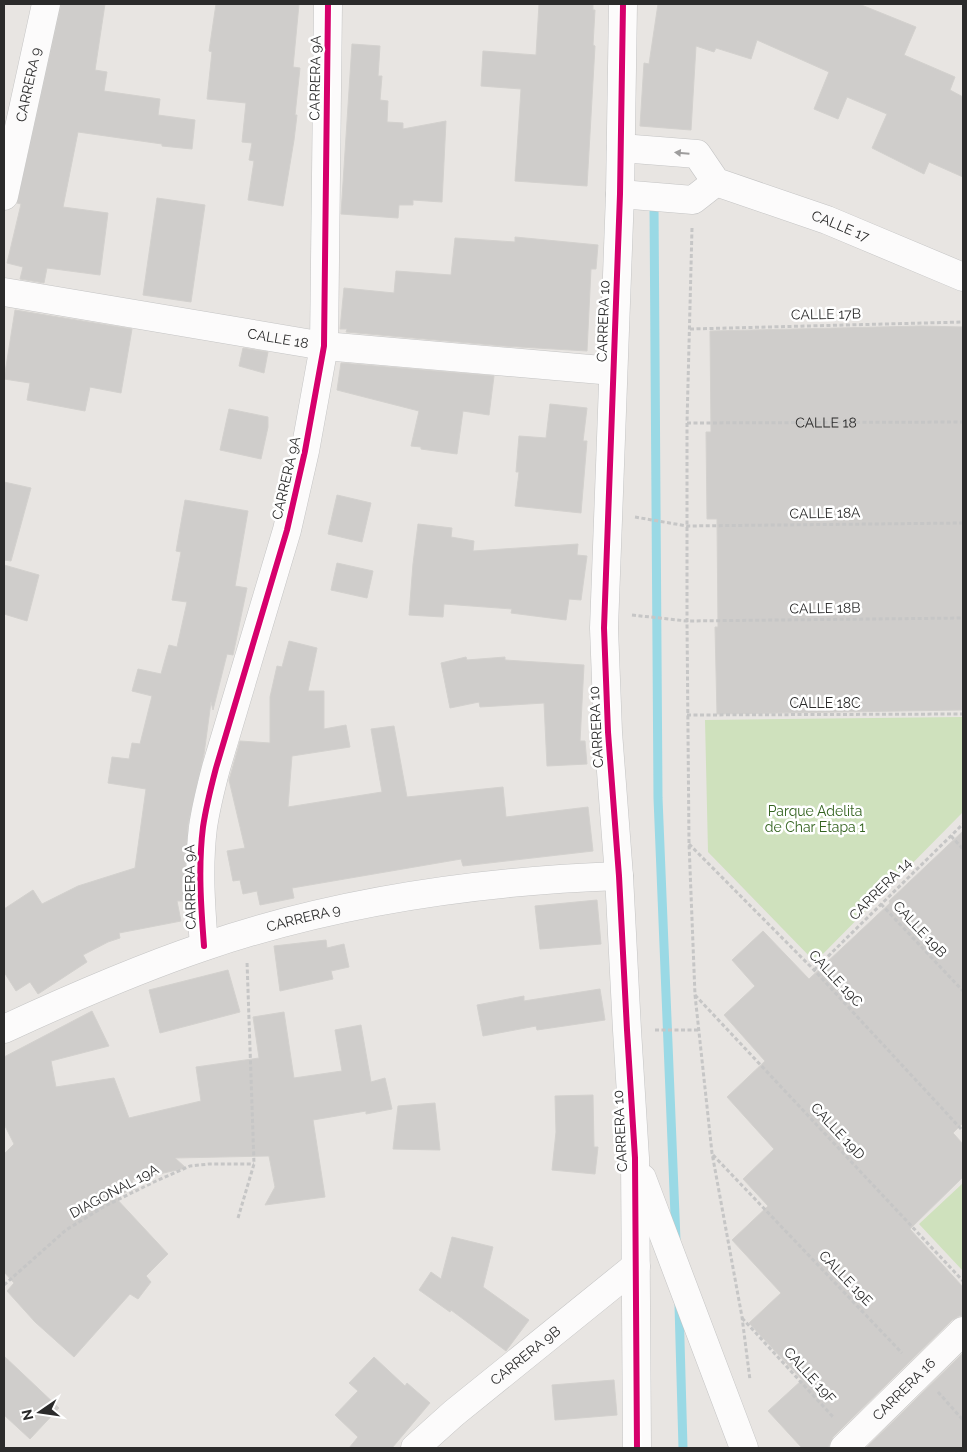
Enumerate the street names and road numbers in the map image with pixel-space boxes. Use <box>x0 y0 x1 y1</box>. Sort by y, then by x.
street label: CARRERA 9A <box>306 35 324 121</box>
street label: CARRERA 9 <box>12 46 44 123</box>
street label: CALLE 17 <box>809 207 872 245</box>
street label: CARRERA 10 <box>594 280 612 362</box>
street label: CALLE 17B <box>791 305 861 323</box>
street label: CALLE 18 <box>246 325 310 351</box>
street label: CALLE 18 <box>795 414 857 431</box>
street label: CARRERA 9A <box>269 434 303 521</box>
street label: CALLE 18A <box>789 504 861 522</box>
street label: CALLE 18B <box>789 599 861 617</box>
street label: CARRERA 10 <box>586 686 606 768</box>
street label: CALLE 18C <box>789 695 861 711</box>
street label: CARRERA 9A <box>181 844 199 930</box>
street label: CARRERA 14 <box>846 854 915 923</box>
street label: CALLE 19B <box>890 898 950 960</box>
street label: CARRERA 9 <box>265 901 342 935</box>
street label: CALLE 19C <box>806 947 866 1010</box>
street label: CARRERA 10 <box>610 1090 630 1172</box>
street label: CALLE 19D <box>808 1099 868 1163</box>
street label: DIAGONAL 19A <box>67 1161 162 1221</box>
street label: CALLE 19E <box>816 1247 876 1309</box>
street label: CARRERA 9B <box>487 1323 563 1388</box>
street label: CALLE 19F <box>781 1344 839 1406</box>
street label: CARRERA 16 <box>869 1355 939 1424</box>

